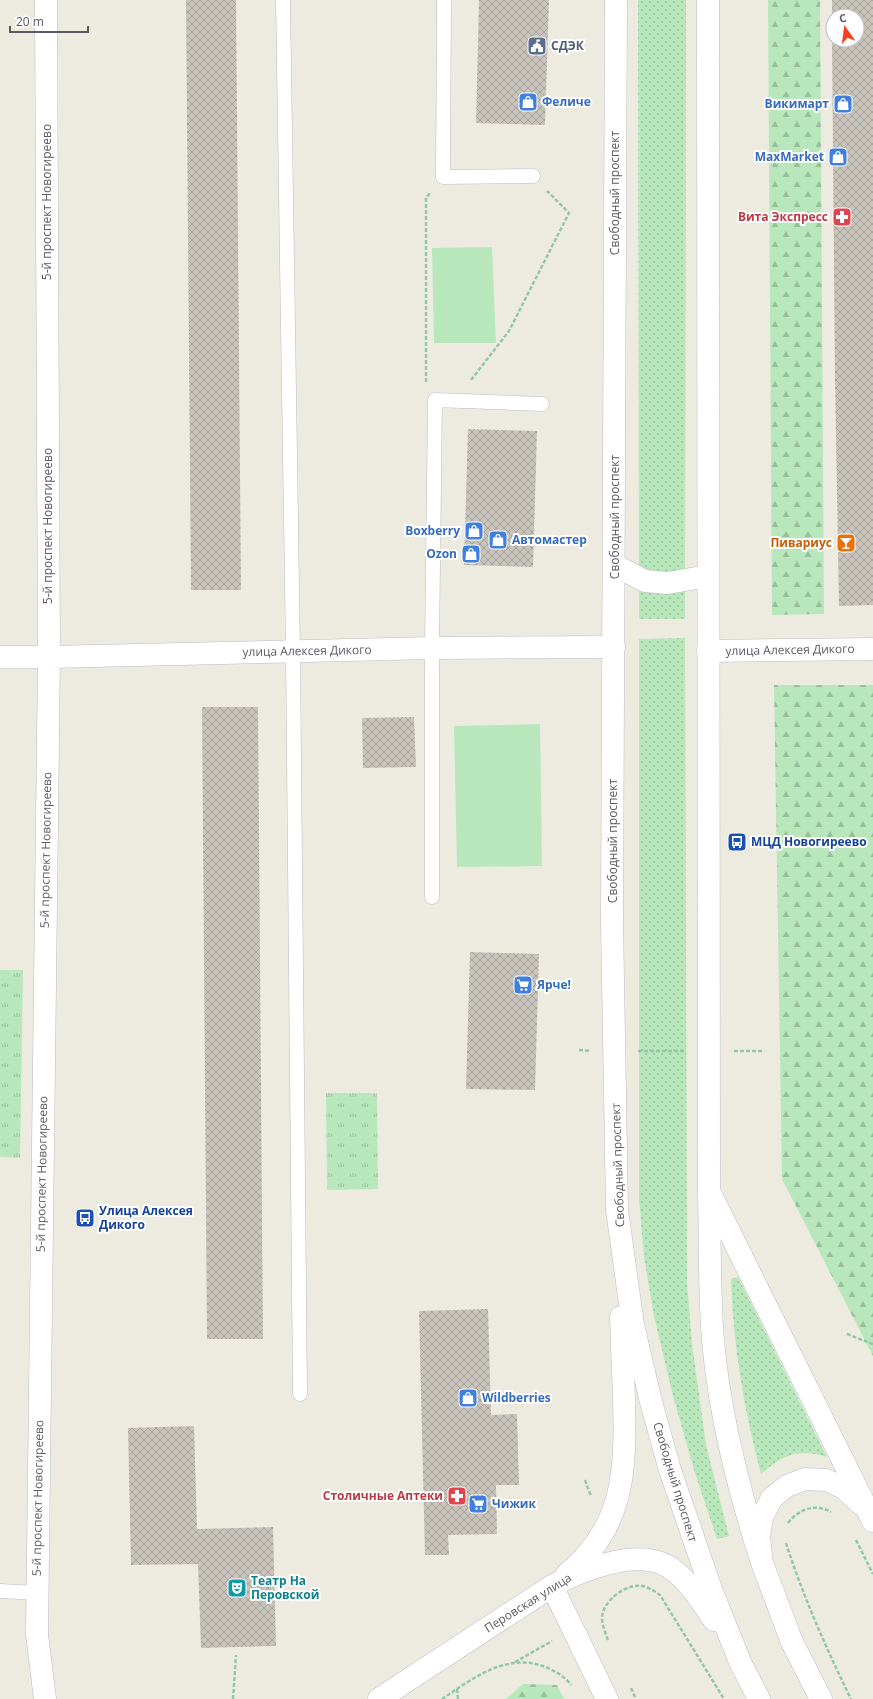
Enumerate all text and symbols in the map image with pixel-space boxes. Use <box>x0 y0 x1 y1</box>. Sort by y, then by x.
scale bar <box>10 8 88 34</box>
north arrow <box>825 8 865 48</box>
text: С <box>837 10 848 26</box>
text: 20 m <box>16 13 44 30</box>
public building icon: СДЭК <box>526 35 548 57</box>
place label: СДЭК <box>551 37 585 54</box>
shop icon: Феличе <box>517 91 539 113</box>
place label: Феличе <box>542 93 591 110</box>
shop icon: Викимарт <box>832 93 854 115</box>
place label: Викимарт <box>765 95 829 112</box>
street label: 5-й проспект Новогиреево <box>38 124 55 280</box>
street label: Свободный проспект <box>606 131 623 255</box>
shop icon: MaxMarket <box>827 146 849 168</box>
place label: MaxMarket <box>755 148 824 165</box>
pharmacy icon: Вита Экспресс <box>831 206 853 228</box>
place label: Вита Экспресс <box>738 208 828 225</box>
street label: 5-й проспект Новогиреево <box>39 448 56 604</box>
street label: Свободный проспект <box>606 455 623 579</box>
shop icon: Boxberry <box>463 520 485 542</box>
place label: Boxberry <box>405 522 460 539</box>
shop icon: Автомастер <box>487 529 509 551</box>
place label: Автомастер <box>512 531 587 548</box>
bar icon: Пивариус <box>835 532 857 554</box>
place label: Пивариус <box>770 534 832 551</box>
shop icon: Ozon <box>460 543 482 565</box>
place label: Ozon <box>426 545 457 562</box>
street label: улица Алексея Дикого <box>725 640 855 659</box>
street label: улица Алексея Дикого <box>242 641 372 660</box>
street label: 5-й проспект Новогиреево <box>36 772 55 928</box>
street label: Свободный проспект <box>604 779 621 903</box>
bus stop icon: МЦД Новогиреево <box>726 831 748 853</box>
place label: МЦД Новогиреево <box>751 833 867 850</box>
supermarket icon: Ярче! <box>512 974 534 996</box>
place label: Ярче! <box>536 976 571 993</box>
street label: 5-й проспект Новогиреево <box>32 1096 51 1252</box>
street label: Свободный проспект <box>607 1102 628 1227</box>
place label: Улица Алексея Дикого <box>99 1202 193 1233</box>
bus stop icon: Улица Алексея Дикого <box>74 1207 96 1229</box>
shop icon: Wildberries <box>457 1387 479 1409</box>
place label: Wildberries <box>482 1389 551 1406</box>
street label: 5-й проспект Новогиреево <box>28 1420 47 1576</box>
street label: Свободный проспект <box>649 1420 702 1544</box>
pharmacy icon: Столичные Аптеки <box>446 1485 468 1507</box>
place label: Столичные Аптеки <box>323 1487 443 1504</box>
supermarket icon: Чижик <box>467 1493 489 1515</box>
place label: Чижик <box>492 1495 536 1512</box>
street label: Перовская улица <box>481 1569 575 1636</box>
place label: Театр На Перовской <box>251 1572 319 1603</box>
theatre icon: Театр На Перовской <box>226 1577 248 1599</box>

